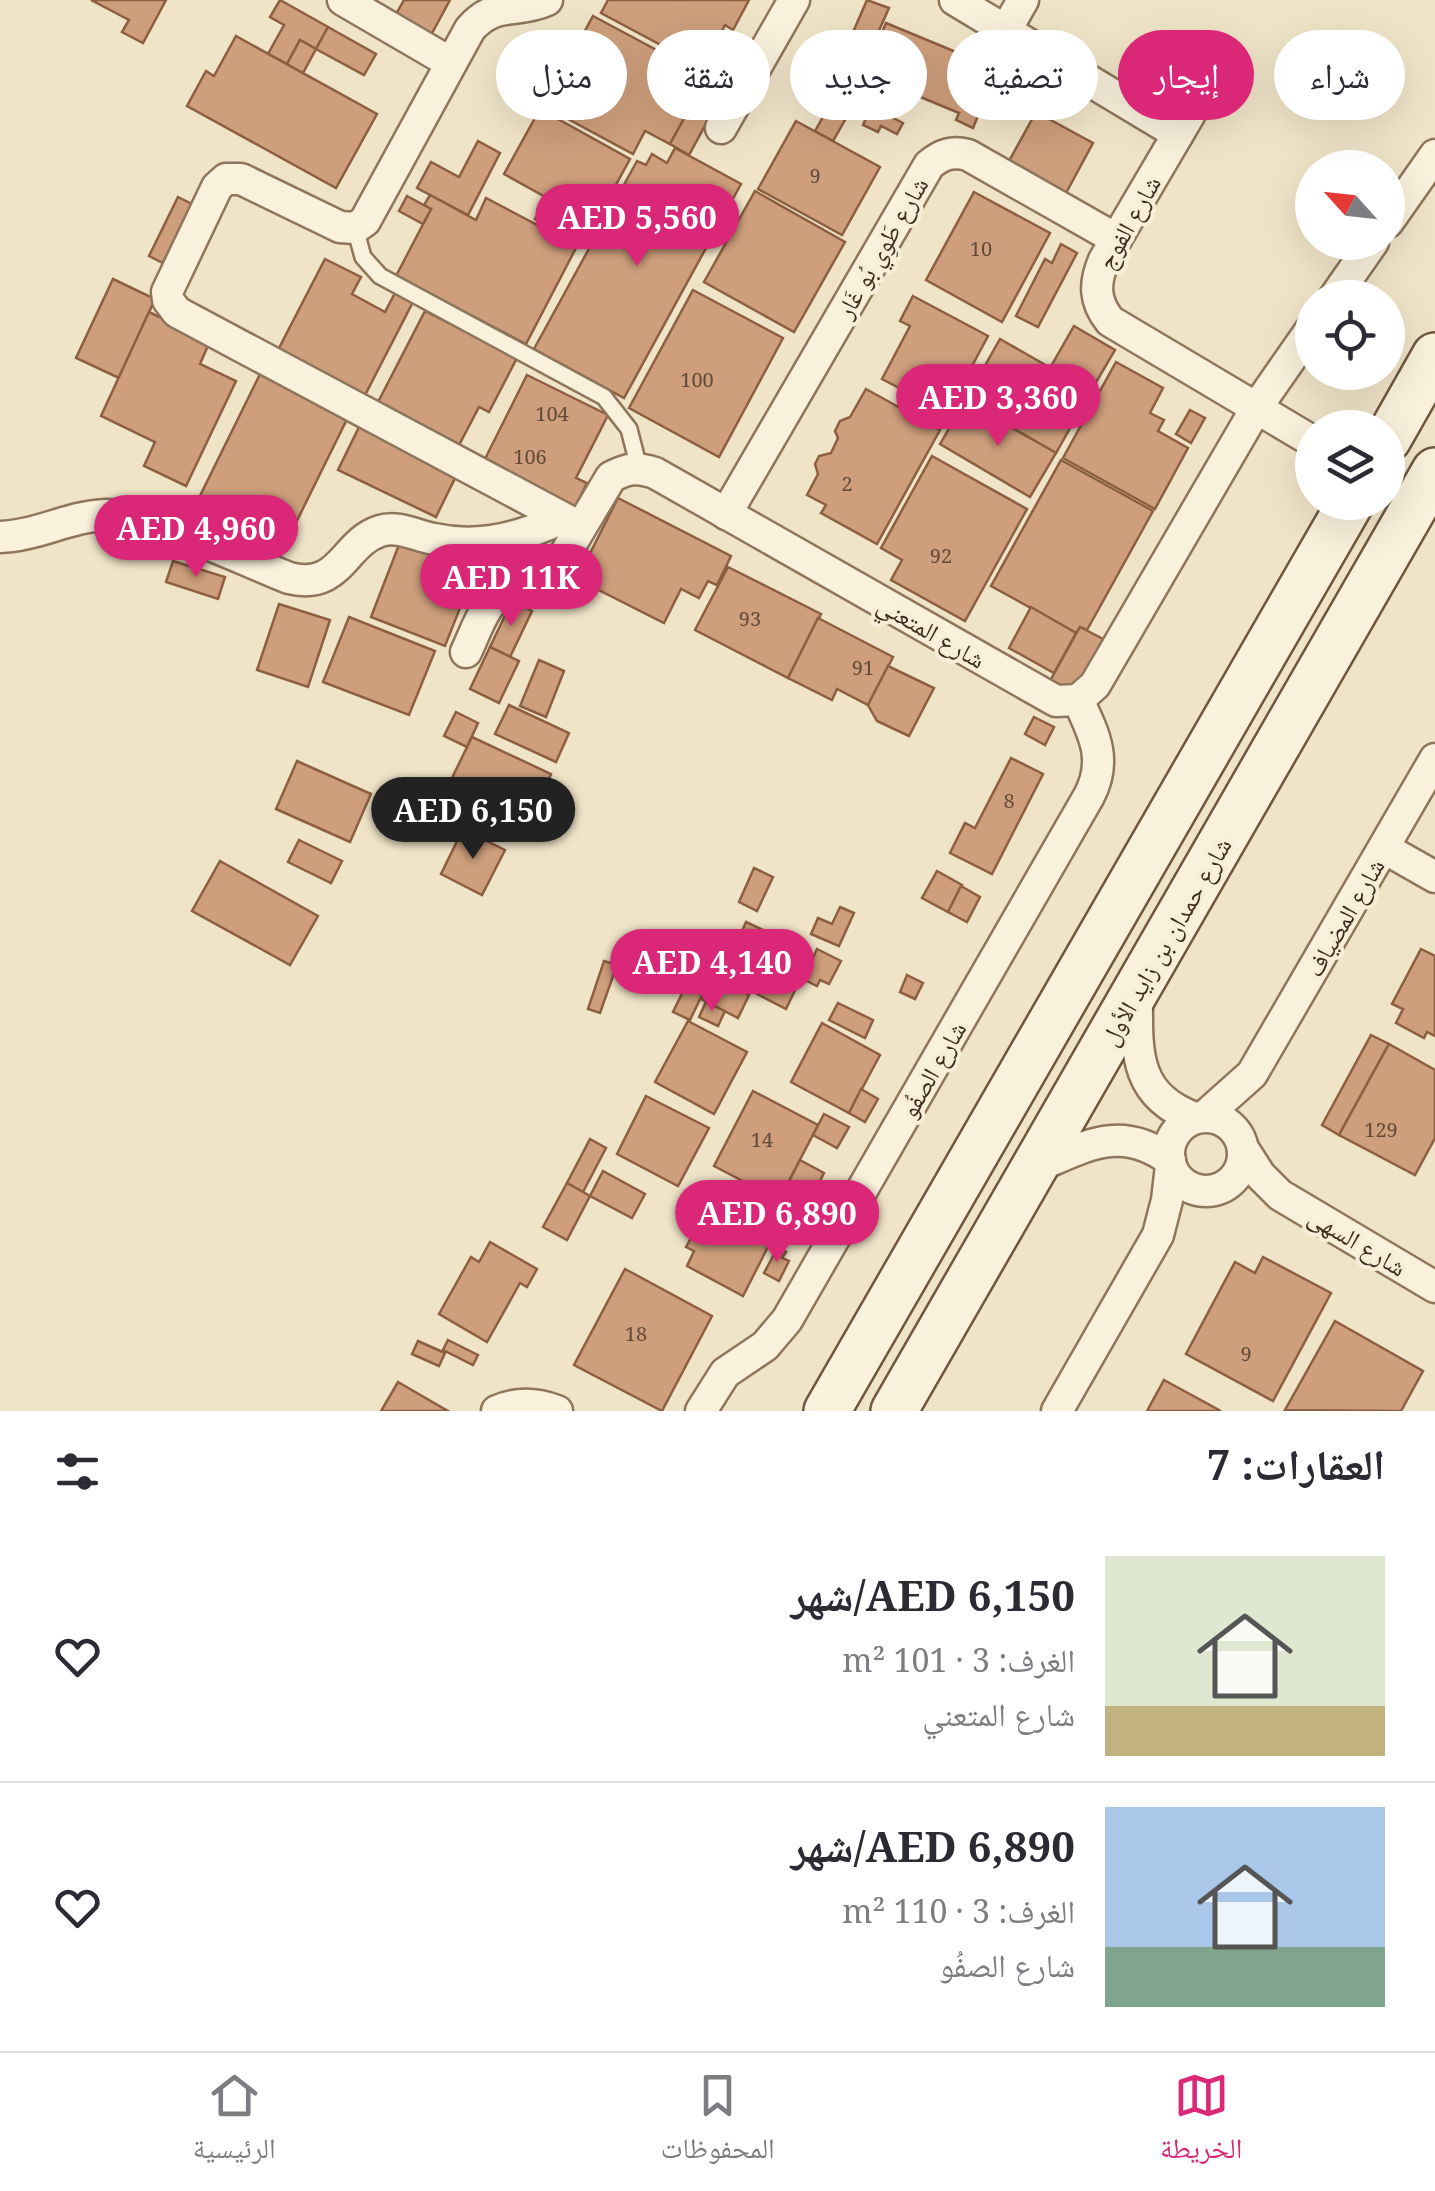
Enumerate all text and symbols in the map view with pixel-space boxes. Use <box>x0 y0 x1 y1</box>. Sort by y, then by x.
chip: منزل <box>496 30 627 120</box>
chip: شقة <box>647 30 770 120</box>
chip: جديد <box>790 30 927 120</box>
chip: تصفية <box>947 30 1098 120</box>
chip: إيجار <box>1118 30 1254 120</box>
chip: شراء <box>1274 30 1405 120</box>
north arrow <box>1295 150 1405 260</box>
map controls <box>1295 150 1405 520</box>
house number: 9 <box>809 162 821 189</box>
street label: شارع الفوج <box>1088 169 1168 275</box>
street label: شارع طَوِي بُو غَار <box>826 170 939 327</box>
pin: AED 5,560 <box>523 184 751 269</box>
text: AED 5,560 <box>557 195 717 238</box>
house number: 10 <box>970 235 992 262</box>
button: locate <box>1295 280 1405 390</box>
pin: AED 3,360 <box>884 364 1112 449</box>
house number: 100 <box>680 366 714 393</box>
text: AED 3,360 <box>918 375 1078 418</box>
house number: 104 <box>535 400 569 427</box>
button: layers <box>1295 410 1405 520</box>
house number: 106 <box>513 443 547 470</box>
house number: 2 <box>841 470 853 497</box>
pin: AED 4,960 <box>82 495 310 580</box>
text: AED 4,960 <box>116 506 276 549</box>
house number: 92 <box>930 542 952 569</box>
pin: AED 11K <box>419 544 603 629</box>
text: AED 11K <box>442 555 580 598</box>
street label: شارع المتعني <box>870 586 992 679</box>
house number: 93 <box>739 605 761 632</box>
house number: 91 <box>852 654 874 681</box>
pin: AED 6,150 <box>359 777 587 862</box>
house number: 8 <box>1003 787 1015 814</box>
text: AED 6,150 <box>393 788 553 831</box>
street label: شارع حمدان بن زايد الأول <box>1091 831 1239 1051</box>
street label: شارع المضياف <box>1296 852 1392 982</box>
pin: AED 4,140 <box>598 929 826 1014</box>
text: AED 4,140 <box>632 940 792 983</box>
street label: شارع الصفُو <box>891 1015 973 1123</box>
house number: 129 <box>1364 1116 1398 1143</box>
house number: 14 <box>751 1126 773 1153</box>
pin: AED 6,890 <box>663 1180 891 1265</box>
text: AED 6,890 <box>697 1191 857 1234</box>
street label: شارع السهى <box>1303 1198 1413 1284</box>
house number: 18 <box>625 1320 647 1347</box>
house number: 9 <box>1240 1340 1252 1367</box>
text: العقارات: 7 <box>1207 1435 1385 1492</box>
icon: filters <box>50 1444 105 1499</box>
text: AED 6,150/شهر <box>791 1566 1075 1623</box>
icon: home <box>1185 1596 1305 1716</box>
icon: heart <box>50 1629 105 1684</box>
text: الغرف: 3 · 101 m² <box>842 1638 1075 1681</box>
text: شارع المتعني <box>922 1692 1075 1735</box>
text: AED 6,890/شهر <box>791 1817 1075 1874</box>
icon: home <box>1185 1847 1305 1967</box>
icon: heart <box>50 1880 105 1935</box>
text: الغرف: 3 · 110 m² <box>842 1889 1075 1932</box>
text: شارع الصفُو <box>939 1943 1075 1986</box>
tab: الرئيسية <box>193 2068 276 2176</box>
tab: المحفوظات <box>661 2068 775 2176</box>
tab: الخريطة <box>1160 2068 1242 2176</box>

